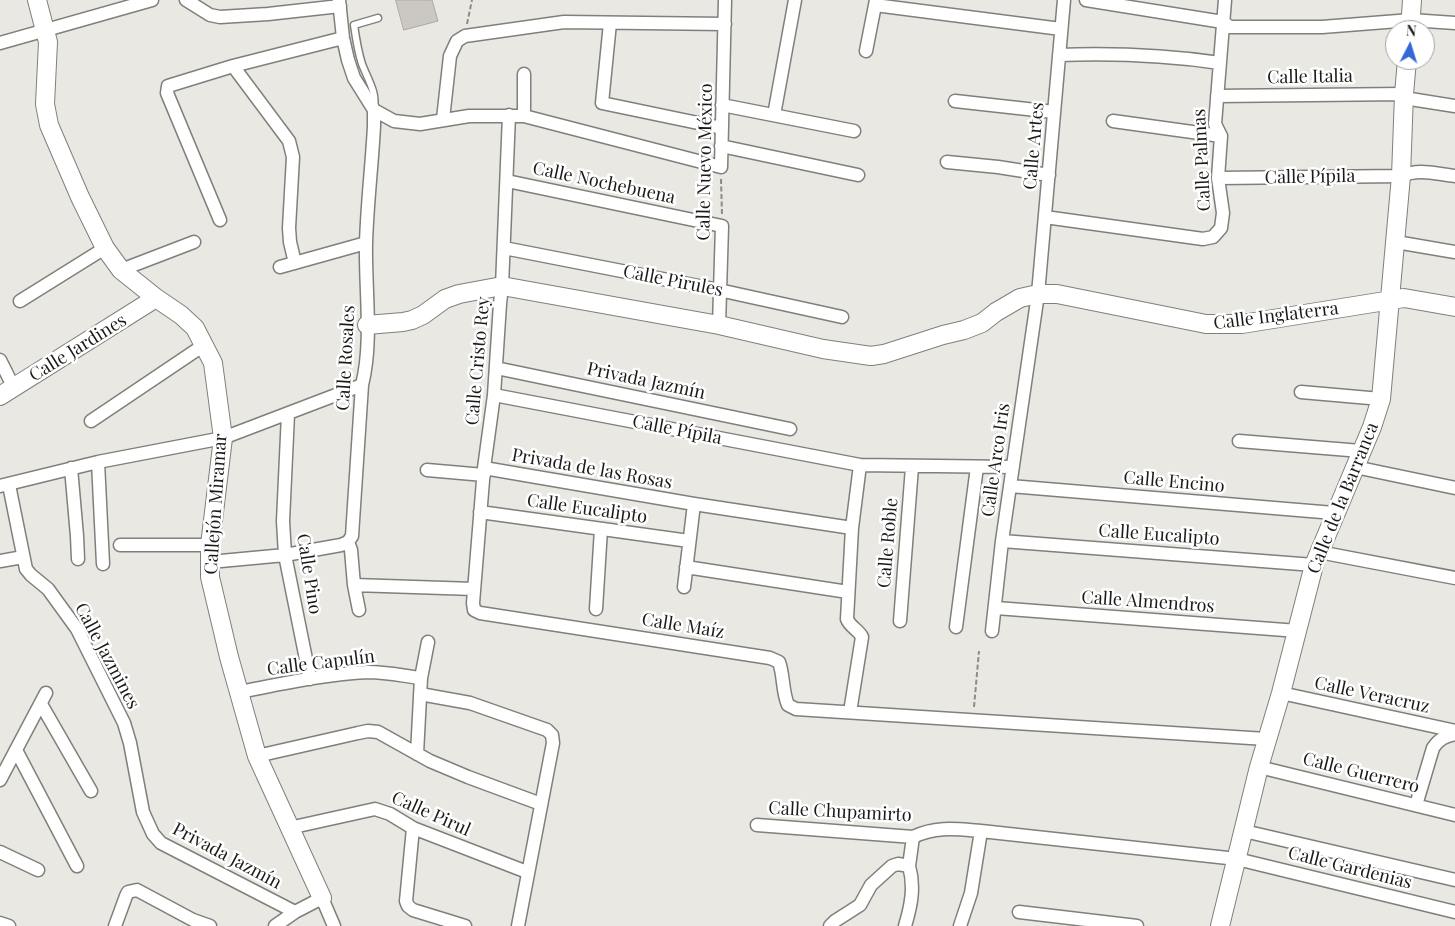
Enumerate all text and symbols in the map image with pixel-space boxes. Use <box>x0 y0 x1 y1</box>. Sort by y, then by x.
north arrow <box>1385 20 1435 70</box>
text: N <box>1405 21 1417 40</box>
street label: Calle Italia <box>1267 65 1353 89</box>
street label: Calle Nuevo México <box>693 83 717 241</box>
street label: Calle Artes <box>1019 101 1049 191</box>
street label: Calle Palmas <box>1189 108 1215 212</box>
street label: Calle Nochebuena <box>531 157 677 209</box>
street label: Calle Pípila <box>1264 165 1356 189</box>
street label: Calle Pirules <box>621 261 725 301</box>
street label: Calle Cristo Rey <box>462 296 494 426</box>
street label: Calle Inglaterra <box>1212 298 1340 334</box>
street label: Calle Rosales <box>332 305 360 411</box>
street label: Calle Jardines <box>25 309 131 387</box>
street label: Privada Jazmín <box>585 358 707 404</box>
street label: Calle Arco Iris <box>977 402 1015 518</box>
street label: Calle Pípila <box>630 411 724 449</box>
street label: Calle de la Barranca <box>1303 419 1383 577</box>
street label: Callejón Miramar <box>200 433 232 575</box>
street label: Privada de las Rosas <box>510 444 674 494</box>
street label: Calle Encino <box>1123 467 1225 497</box>
street label: Calle Eucalipto <box>525 490 649 528</box>
street label: Calle Roble <box>873 497 903 589</box>
street label: Calle Eucalipto <box>1098 520 1220 550</box>
street label: Calle Pino <box>292 532 326 616</box>
street label: Calle Almendros <box>1081 587 1215 617</box>
street label: Calle Jazmines <box>70 599 144 713</box>
street label: Calle Maíz <box>640 609 726 643</box>
street label: Calle Capulín <box>266 646 376 680</box>
street label: Calle Veracruz <box>1312 672 1432 718</box>
street label: Calle Guerrero <box>1300 748 1422 798</box>
street label: Calle Pirul <box>388 787 474 841</box>
street label: Calle Chupamirto <box>768 797 912 827</box>
street label: Privada Jazmín <box>169 818 285 894</box>
street label: Calle Gardenias <box>1286 842 1414 894</box>

